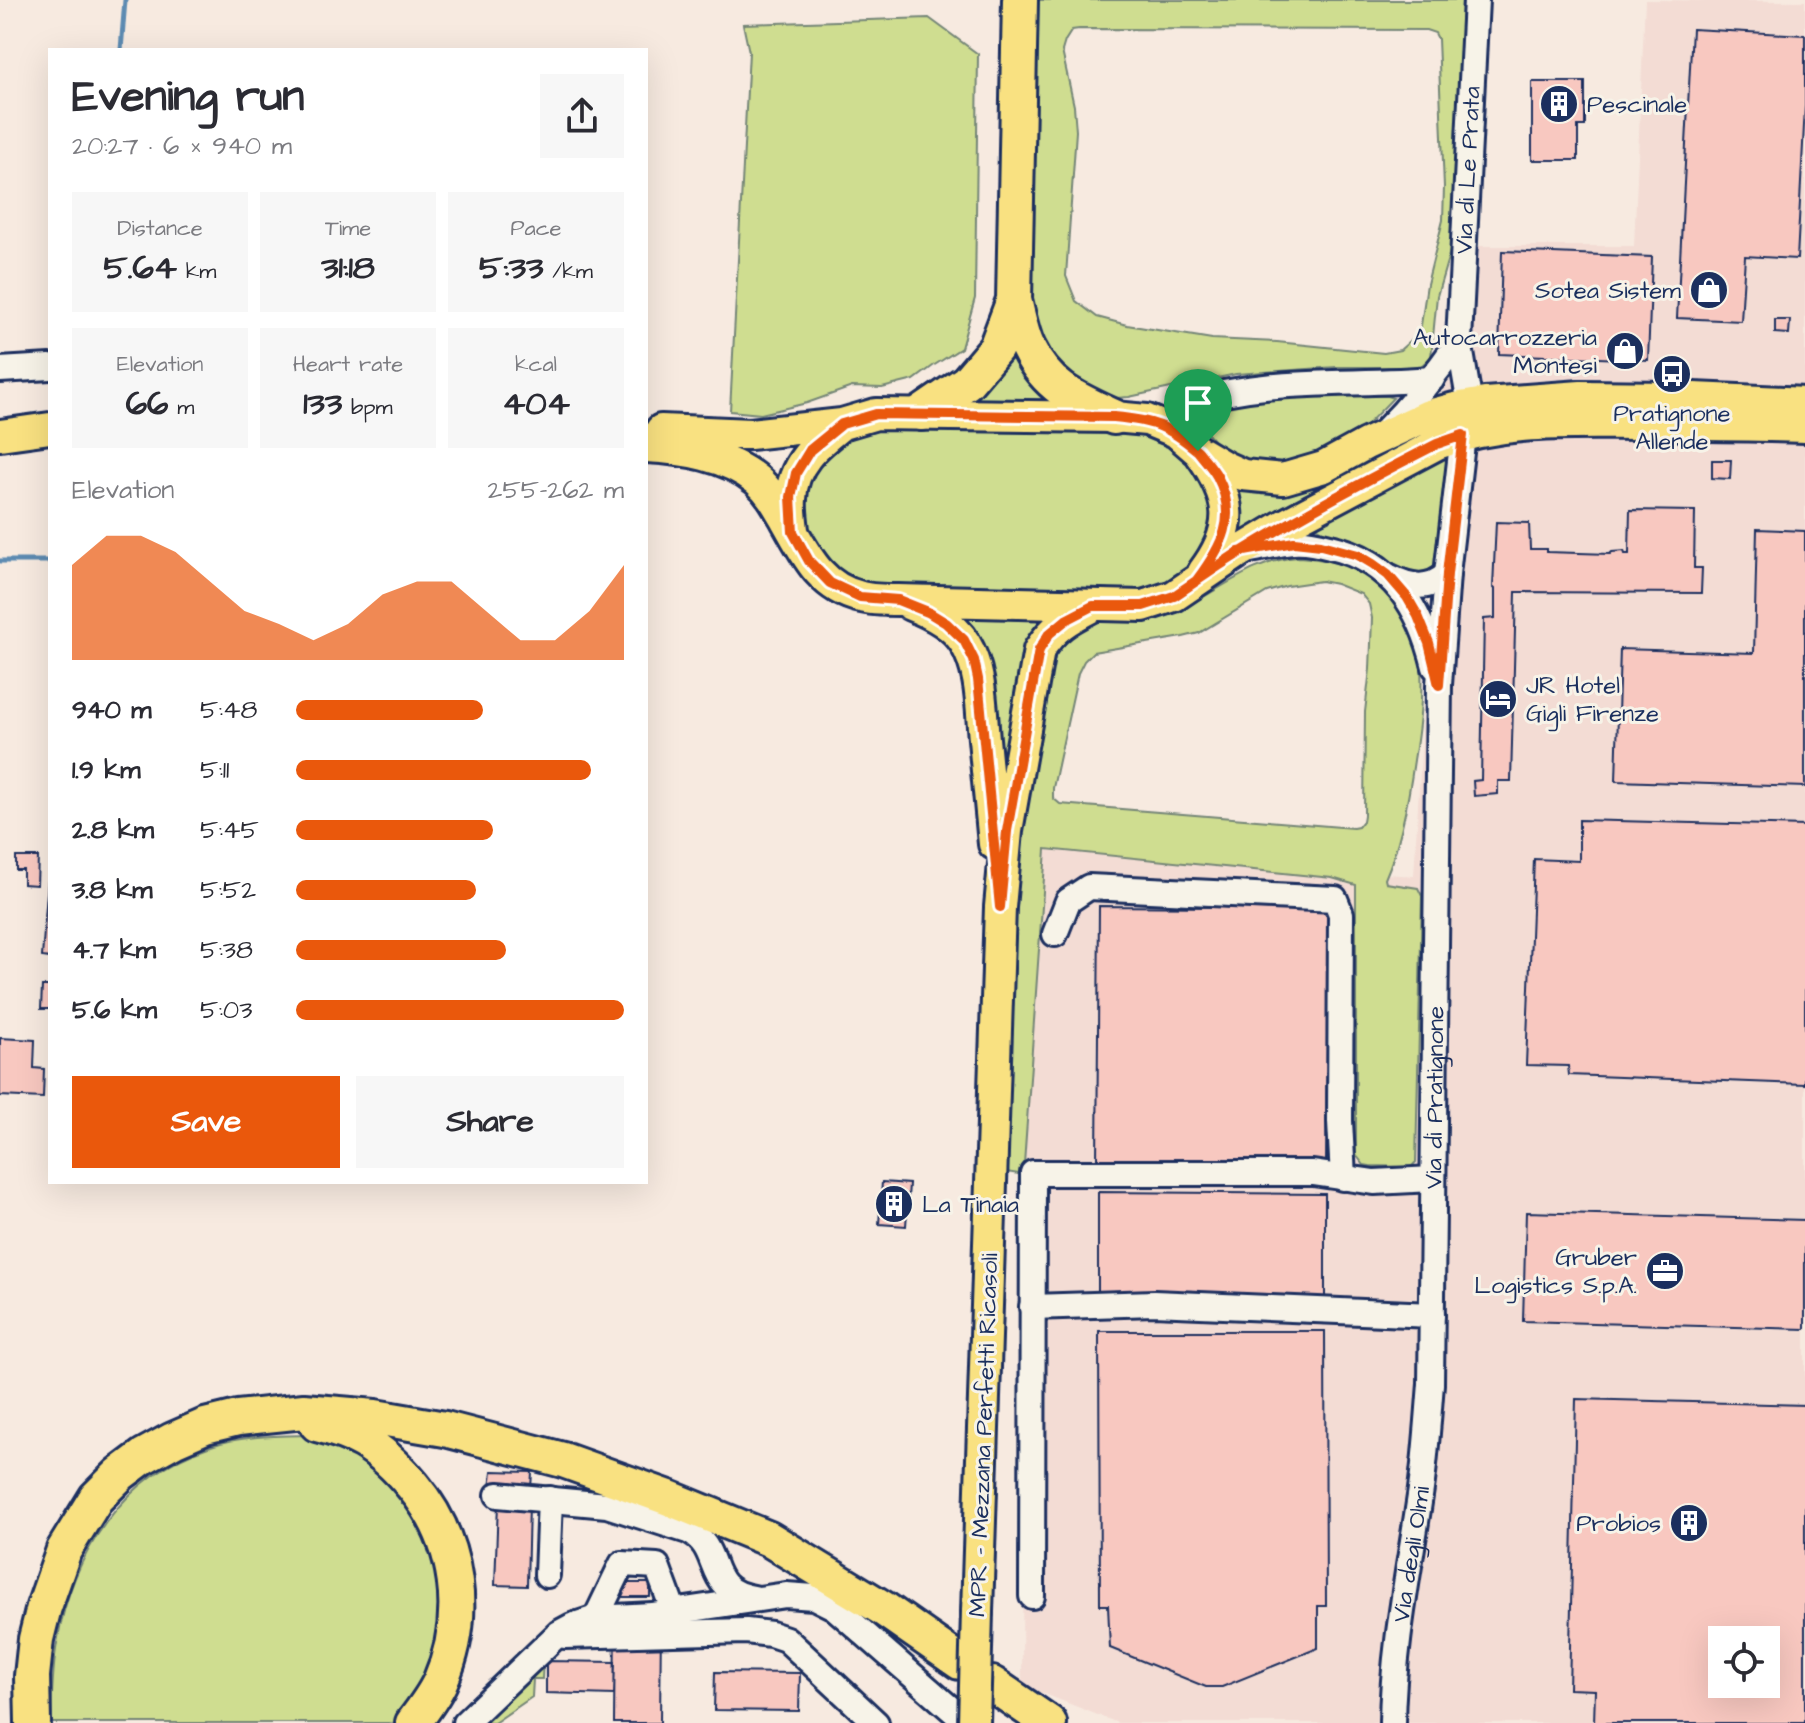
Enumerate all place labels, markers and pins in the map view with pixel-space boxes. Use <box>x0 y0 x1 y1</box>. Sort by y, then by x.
building icon: Pescinale <box>1538 83 1580 125</box>
place label: Pescinale <box>1587 88 1687 122</box>
shop icon: Sotea Sistem <box>1688 269 1730 311</box>
place label: Sotea Sistem <box>1535 274 1681 308</box>
place label: Autocarrozzeria Montesi <box>1413 321 1597 383</box>
shop icon: Autocarrozzeria Montesi <box>1604 330 1646 372</box>
bus stop icon: Pratignone Allende <box>1651 353 1693 395</box>
pin <box>1164 369 1232 451</box>
place label: Pratignone Allende <box>1614 397 1730 459</box>
place label: JR Hotel Gigli Firenze <box>1526 669 1659 732</box>
hotel icon: JR Hotel Gigli Firenze <box>1477 678 1519 720</box>
building icon: La Tinaia <box>873 1183 915 1225</box>
place label: La Tinaia <box>922 1188 1019 1222</box>
place label: Gruber Logistics S.p.A. <box>1474 1241 1637 1304</box>
office icon: Gruber Logistics S.p.A. <box>1644 1250 1686 1292</box>
building icon: Probios <box>1668 1502 1710 1544</box>
place label: Probios <box>1576 1507 1661 1541</box>

